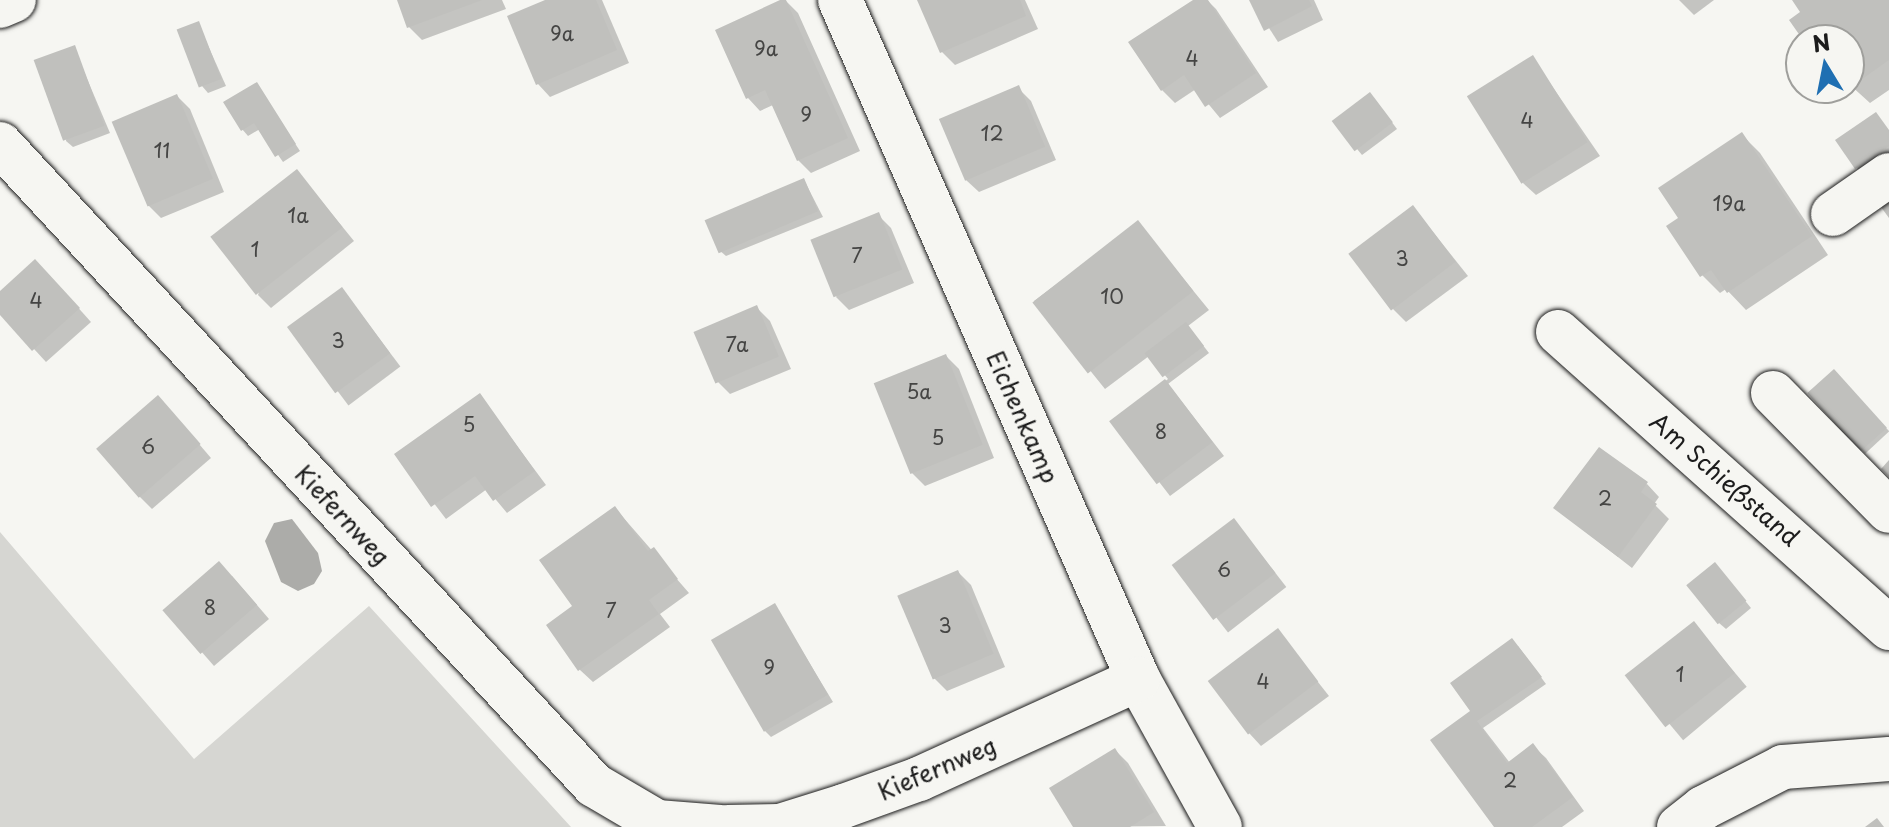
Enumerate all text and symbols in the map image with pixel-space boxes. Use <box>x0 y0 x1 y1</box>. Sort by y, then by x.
house number: 9a <box>550 21 574 45</box>
north arrow <box>1785 24 1865 104</box>
text: N <box>1810 24 1833 60</box>
house number: 9a <box>754 36 778 60</box>
house number: 4 <box>1185 46 1199 70</box>
house number: 9 <box>800 102 812 126</box>
house number: 4 <box>1520 108 1534 132</box>
house number: 12 <box>980 121 1004 145</box>
house number: 11 <box>154 138 170 162</box>
house number: 19a <box>1713 191 1745 215</box>
house number: 1a <box>287 203 309 227</box>
house number: 1 <box>251 237 259 261</box>
house number: 7 <box>851 243 863 267</box>
house number: 3 <box>1395 246 1409 270</box>
house number: 10 <box>1100 284 1124 308</box>
house number: 4 <box>29 288 43 312</box>
house number: 3 <box>331 328 345 352</box>
house number: 7a <box>726 332 748 356</box>
street label: Eichenkamp <box>981 347 1065 487</box>
house number: 5a <box>906 379 932 403</box>
street label: Am Schießstand <box>1645 407 1805 551</box>
house number: 5 <box>463 412 475 436</box>
house number: 8 <box>1155 419 1167 443</box>
house number: 5 <box>932 425 944 449</box>
house number: 6 <box>141 434 155 458</box>
street label: Kiefernweg <box>290 459 396 571</box>
house number: 2 <box>1598 486 1612 510</box>
house number: 6 <box>1217 557 1231 581</box>
house number: 8 <box>204 595 216 619</box>
house number: 7 <box>605 598 617 622</box>
house number: 3 <box>938 613 952 637</box>
house number: 9 <box>763 655 775 679</box>
house number: 1 <box>1676 662 1684 686</box>
house number: 4 <box>1256 669 1270 693</box>
street label: Kiefernweg <box>873 730 1001 806</box>
house number: 2 <box>1503 768 1517 792</box>

